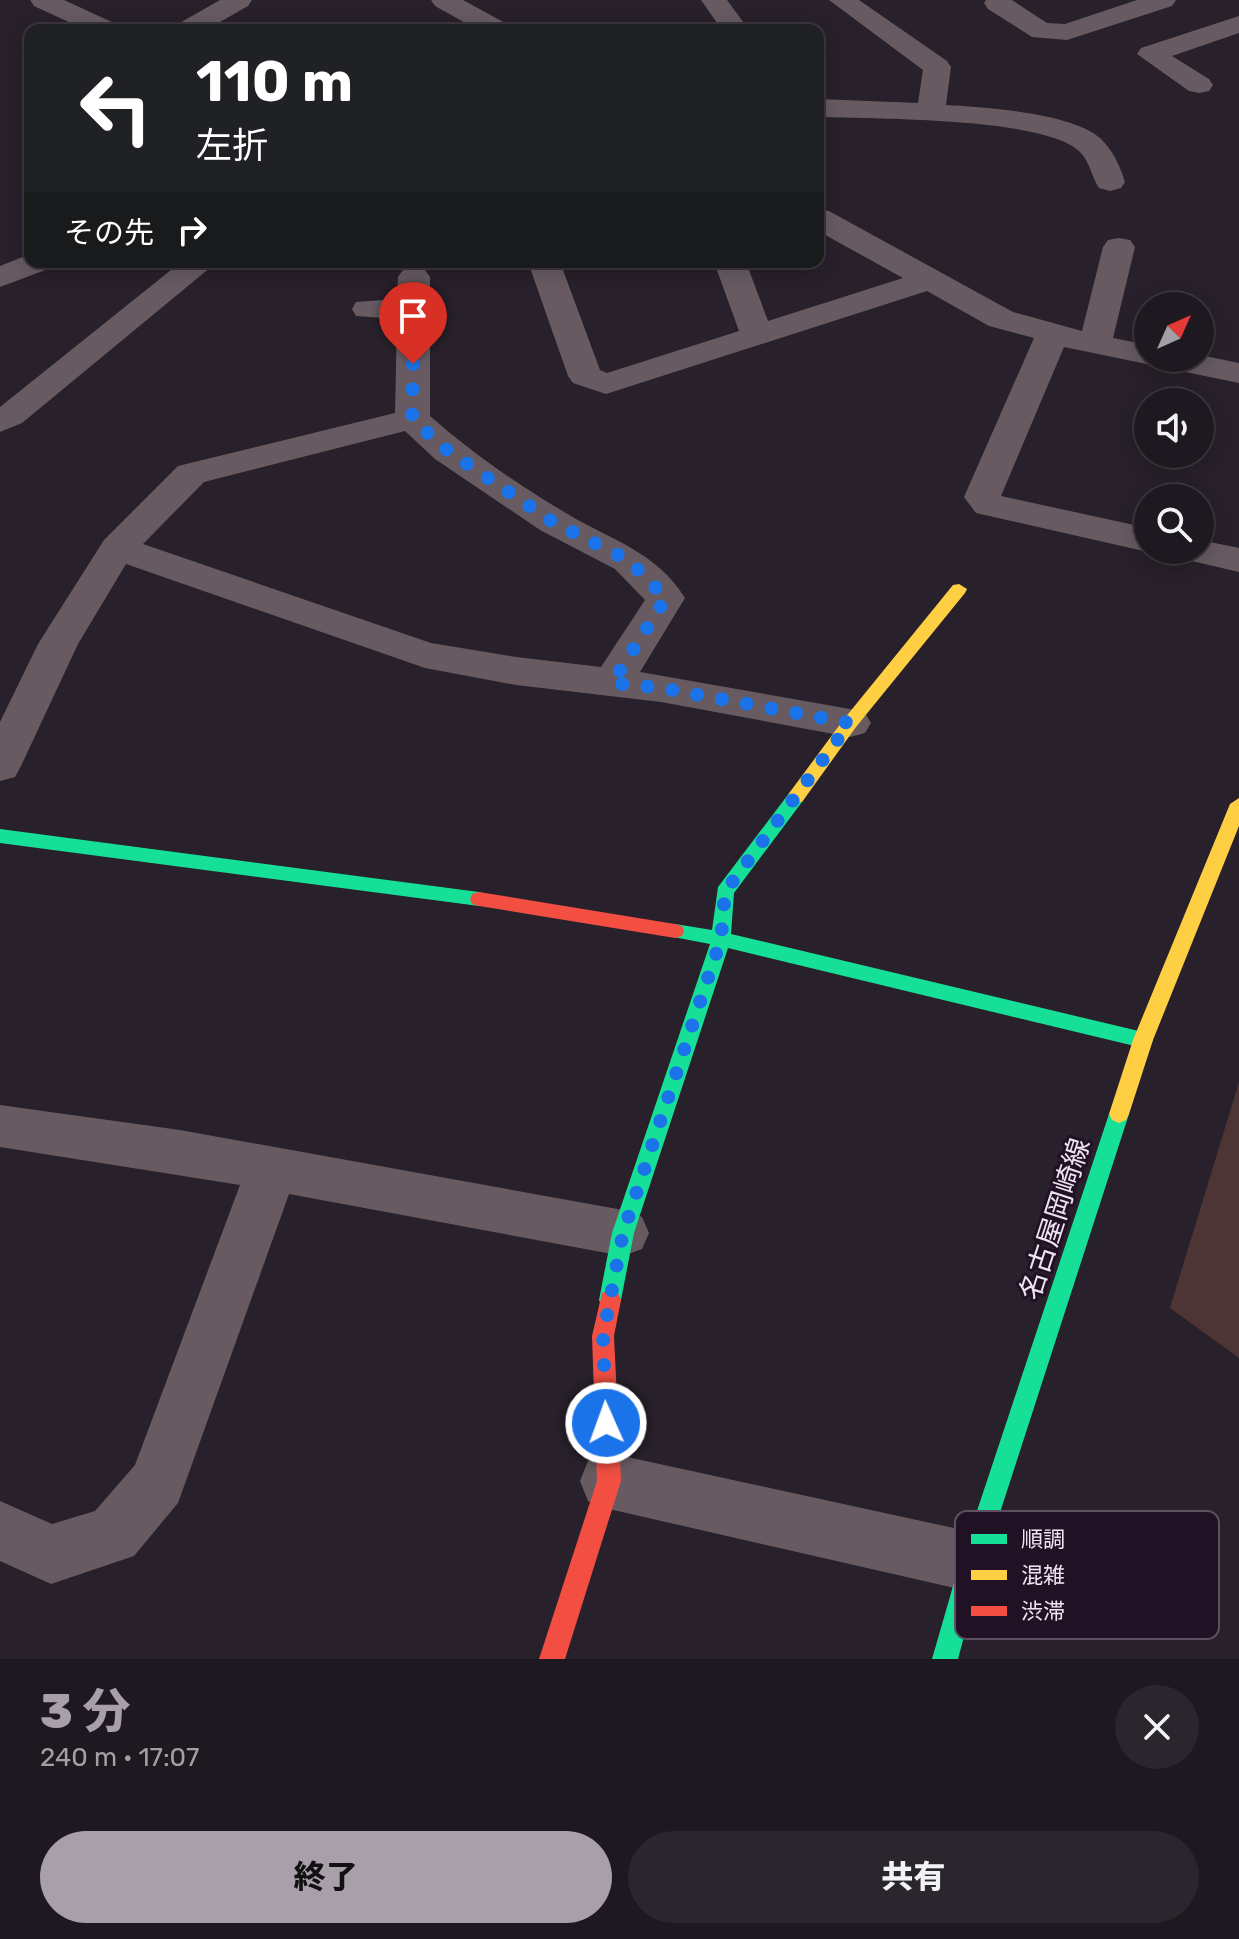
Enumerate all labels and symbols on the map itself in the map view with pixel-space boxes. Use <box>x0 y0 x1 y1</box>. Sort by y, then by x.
pin <box>379 282 447 364</box>
north arrow <box>1134 292 1214 372</box>
street label: 名古屋岡崎線 <box>1013 1134 1097 1304</box>
position arrow <box>564 1381 648 1465</box>
legend <box>955 1511 1219 1639</box>
text: 順調 <box>1021 1526 1065 1553</box>
text: 混雑 <box>1021 1562 1065 1589</box>
text: 渋滞 <box>1021 1598 1065 1625</box>

